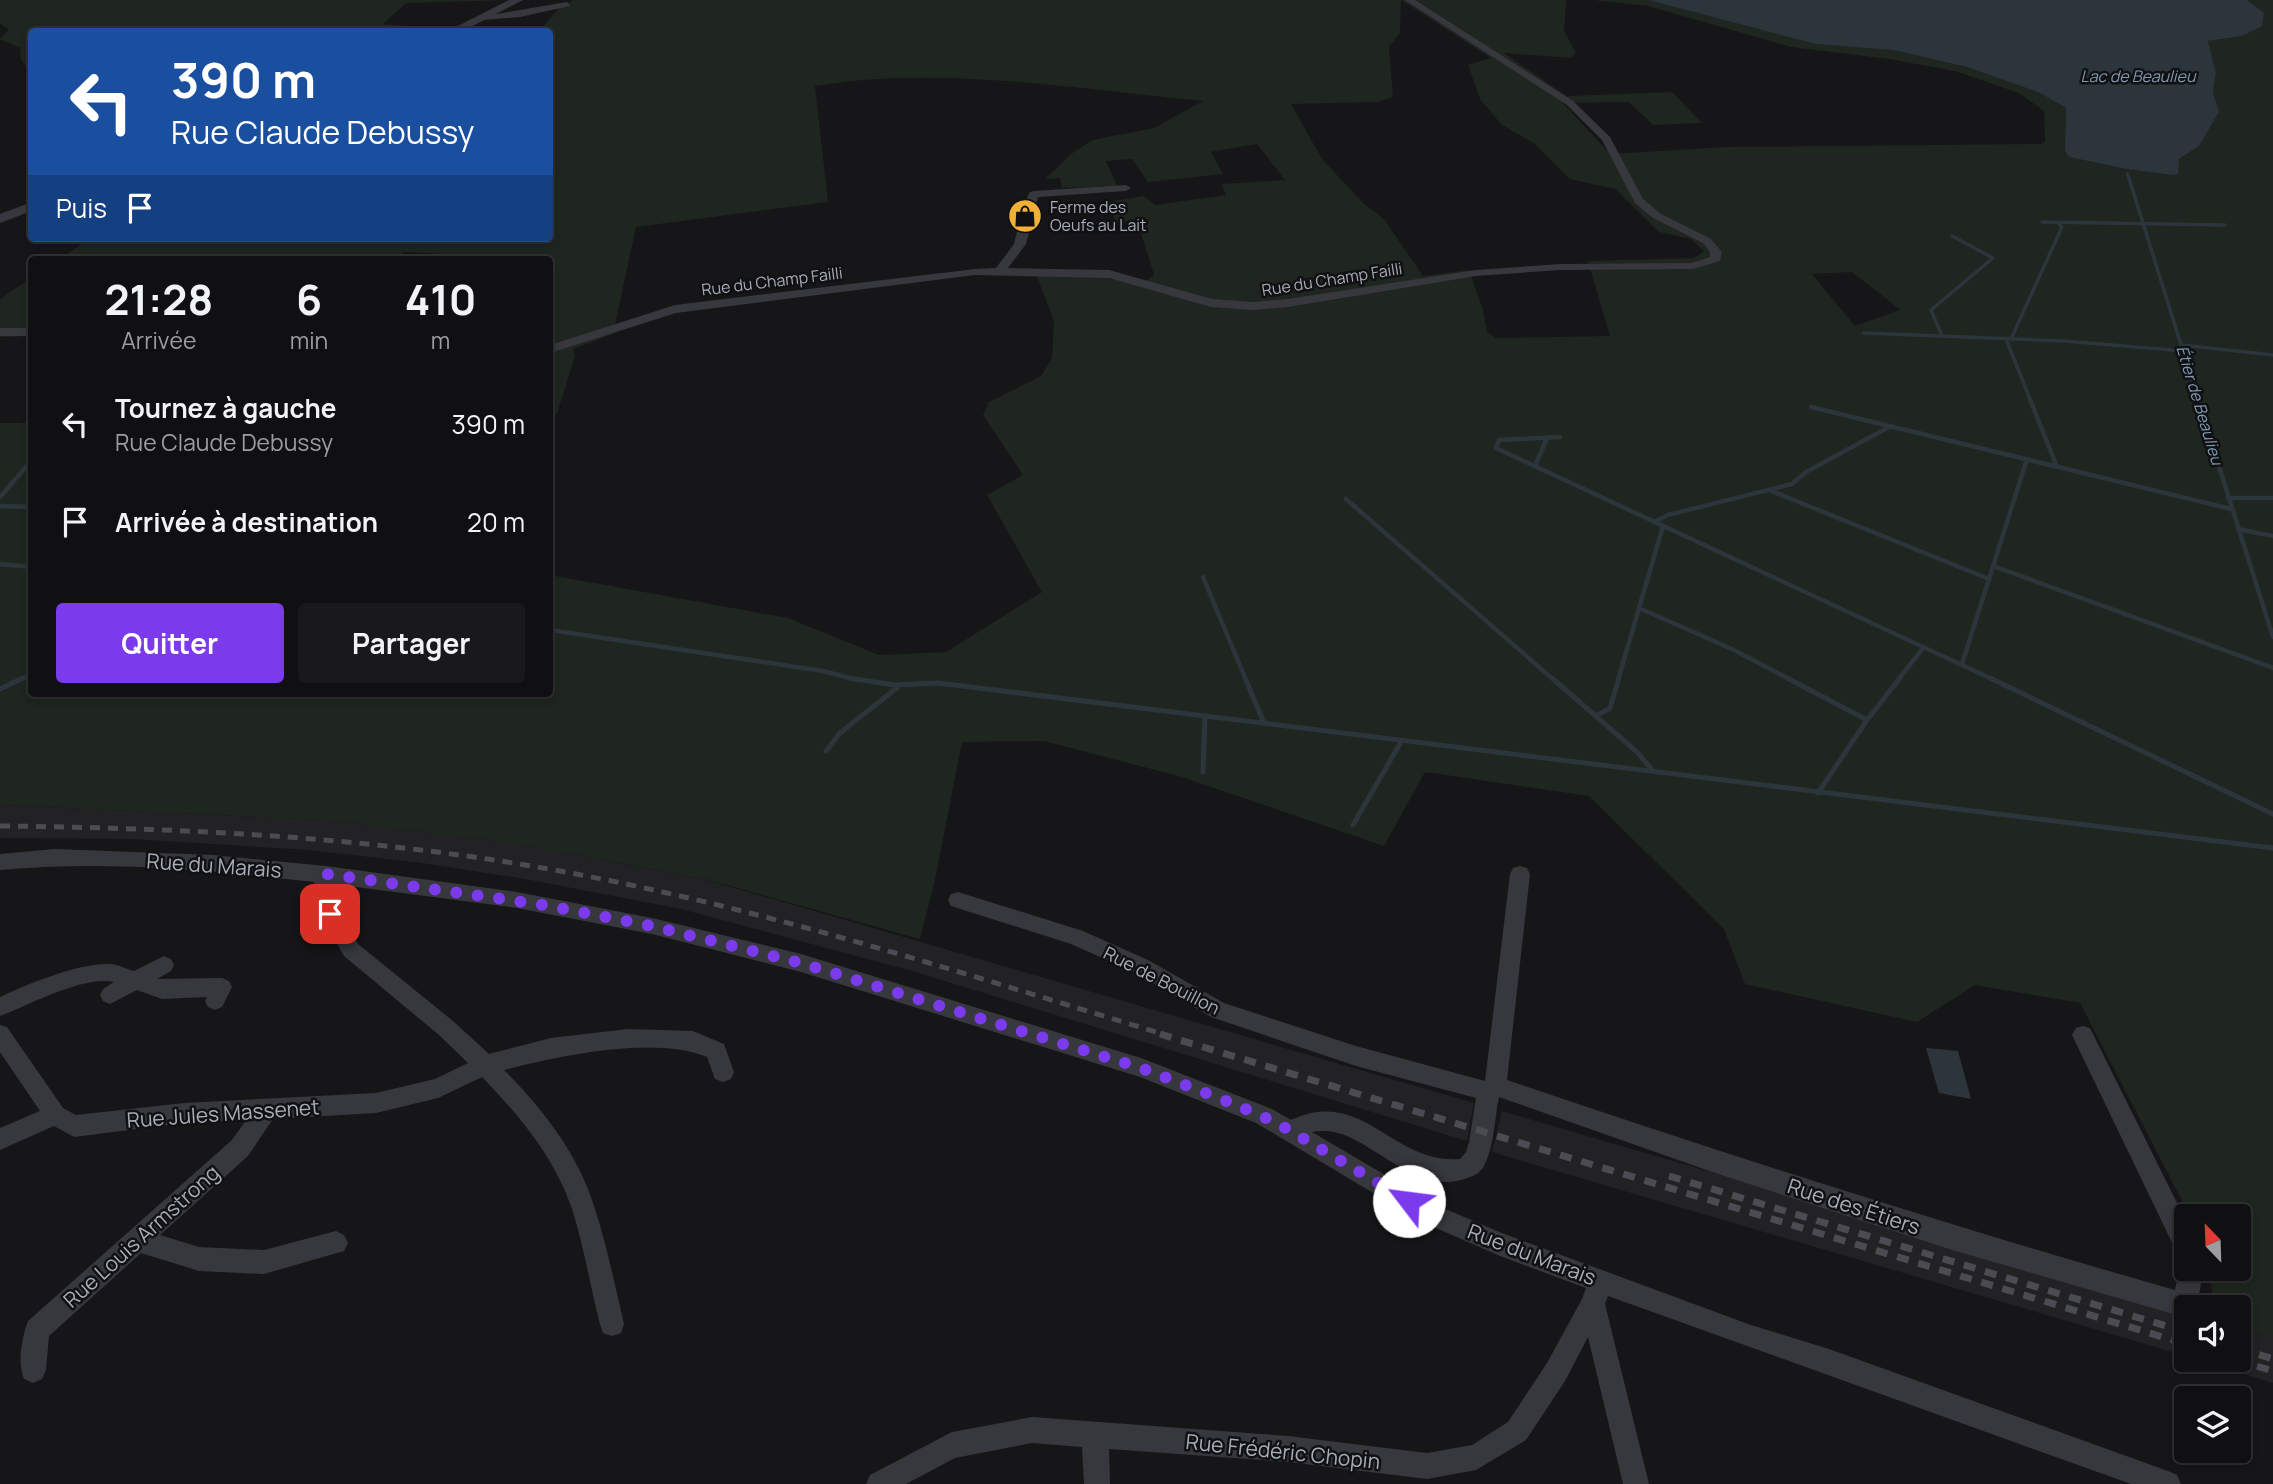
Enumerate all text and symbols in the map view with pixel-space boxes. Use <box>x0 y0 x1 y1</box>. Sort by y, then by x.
text: 390 m <box>171 46 316 113</box>
icon: left <box>56 56 147 147</box>
water label: Lac de Beaulieu <box>2081 65 2197 87</box>
text: Rue Claude Debussy <box>171 110 475 154</box>
icon: arrive <box>121 189 159 227</box>
text: Puis <box>56 190 107 226</box>
place label: Ferme des Oeufs au Lait <box>1050 196 1147 236</box>
shop icon: Ferme des Oeufs au Lait <box>1006 197 1044 235</box>
street label: Rue du Champ Failli <box>1260 257 1404 301</box>
street label: Rue du Champ Failli <box>700 261 844 301</box>
text: 21:28 <box>105 270 213 328</box>
text: 6 <box>296 270 322 328</box>
text: 410 <box>405 270 476 328</box>
text: Arrivée <box>121 324 196 356</box>
text: min <box>290 324 328 356</box>
text: m <box>431 324 450 356</box>
water label: Étier de Beaulieu <box>2171 343 2229 469</box>
text: Tournez à gauche <box>115 390 336 426</box>
icon: left <box>56 405 94 443</box>
text: 390 m <box>451 406 525 442</box>
text: Rue Claude Debussy <box>115 426 333 458</box>
icon: arrive <box>56 503 94 541</box>
text: Arrivée à destination <box>115 504 378 540</box>
text: 20 m <box>467 504 525 540</box>
button: Quitter <box>56 603 284 683</box>
button: Partager <box>298 603 525 683</box>
street label: Rue du Marais <box>146 846 282 884</box>
pin <box>300 884 360 944</box>
icon: arrive <box>311 895 349 933</box>
street label: Rue de Bouillon <box>1100 940 1224 1020</box>
street label: Rue Jules Massenet <box>126 1092 320 1134</box>
street label: Rue Louis Armstrong <box>57 1158 225 1314</box>
position arrow <box>1372 1164 1446 1238</box>
street label: Rue des Étiers <box>1784 1171 1924 1241</box>
north arrow <box>2174 1204 2250 1281</box>
map controls <box>2174 1204 2251 1463</box>
street label: Rue du Marais <box>1464 1217 1600 1291</box>
button: sound <box>2174 1295 2251 1372</box>
button: layers <box>2174 1386 2251 1463</box>
street label: Rue Frédéric Chopin <box>1184 1427 1382 1475</box>

